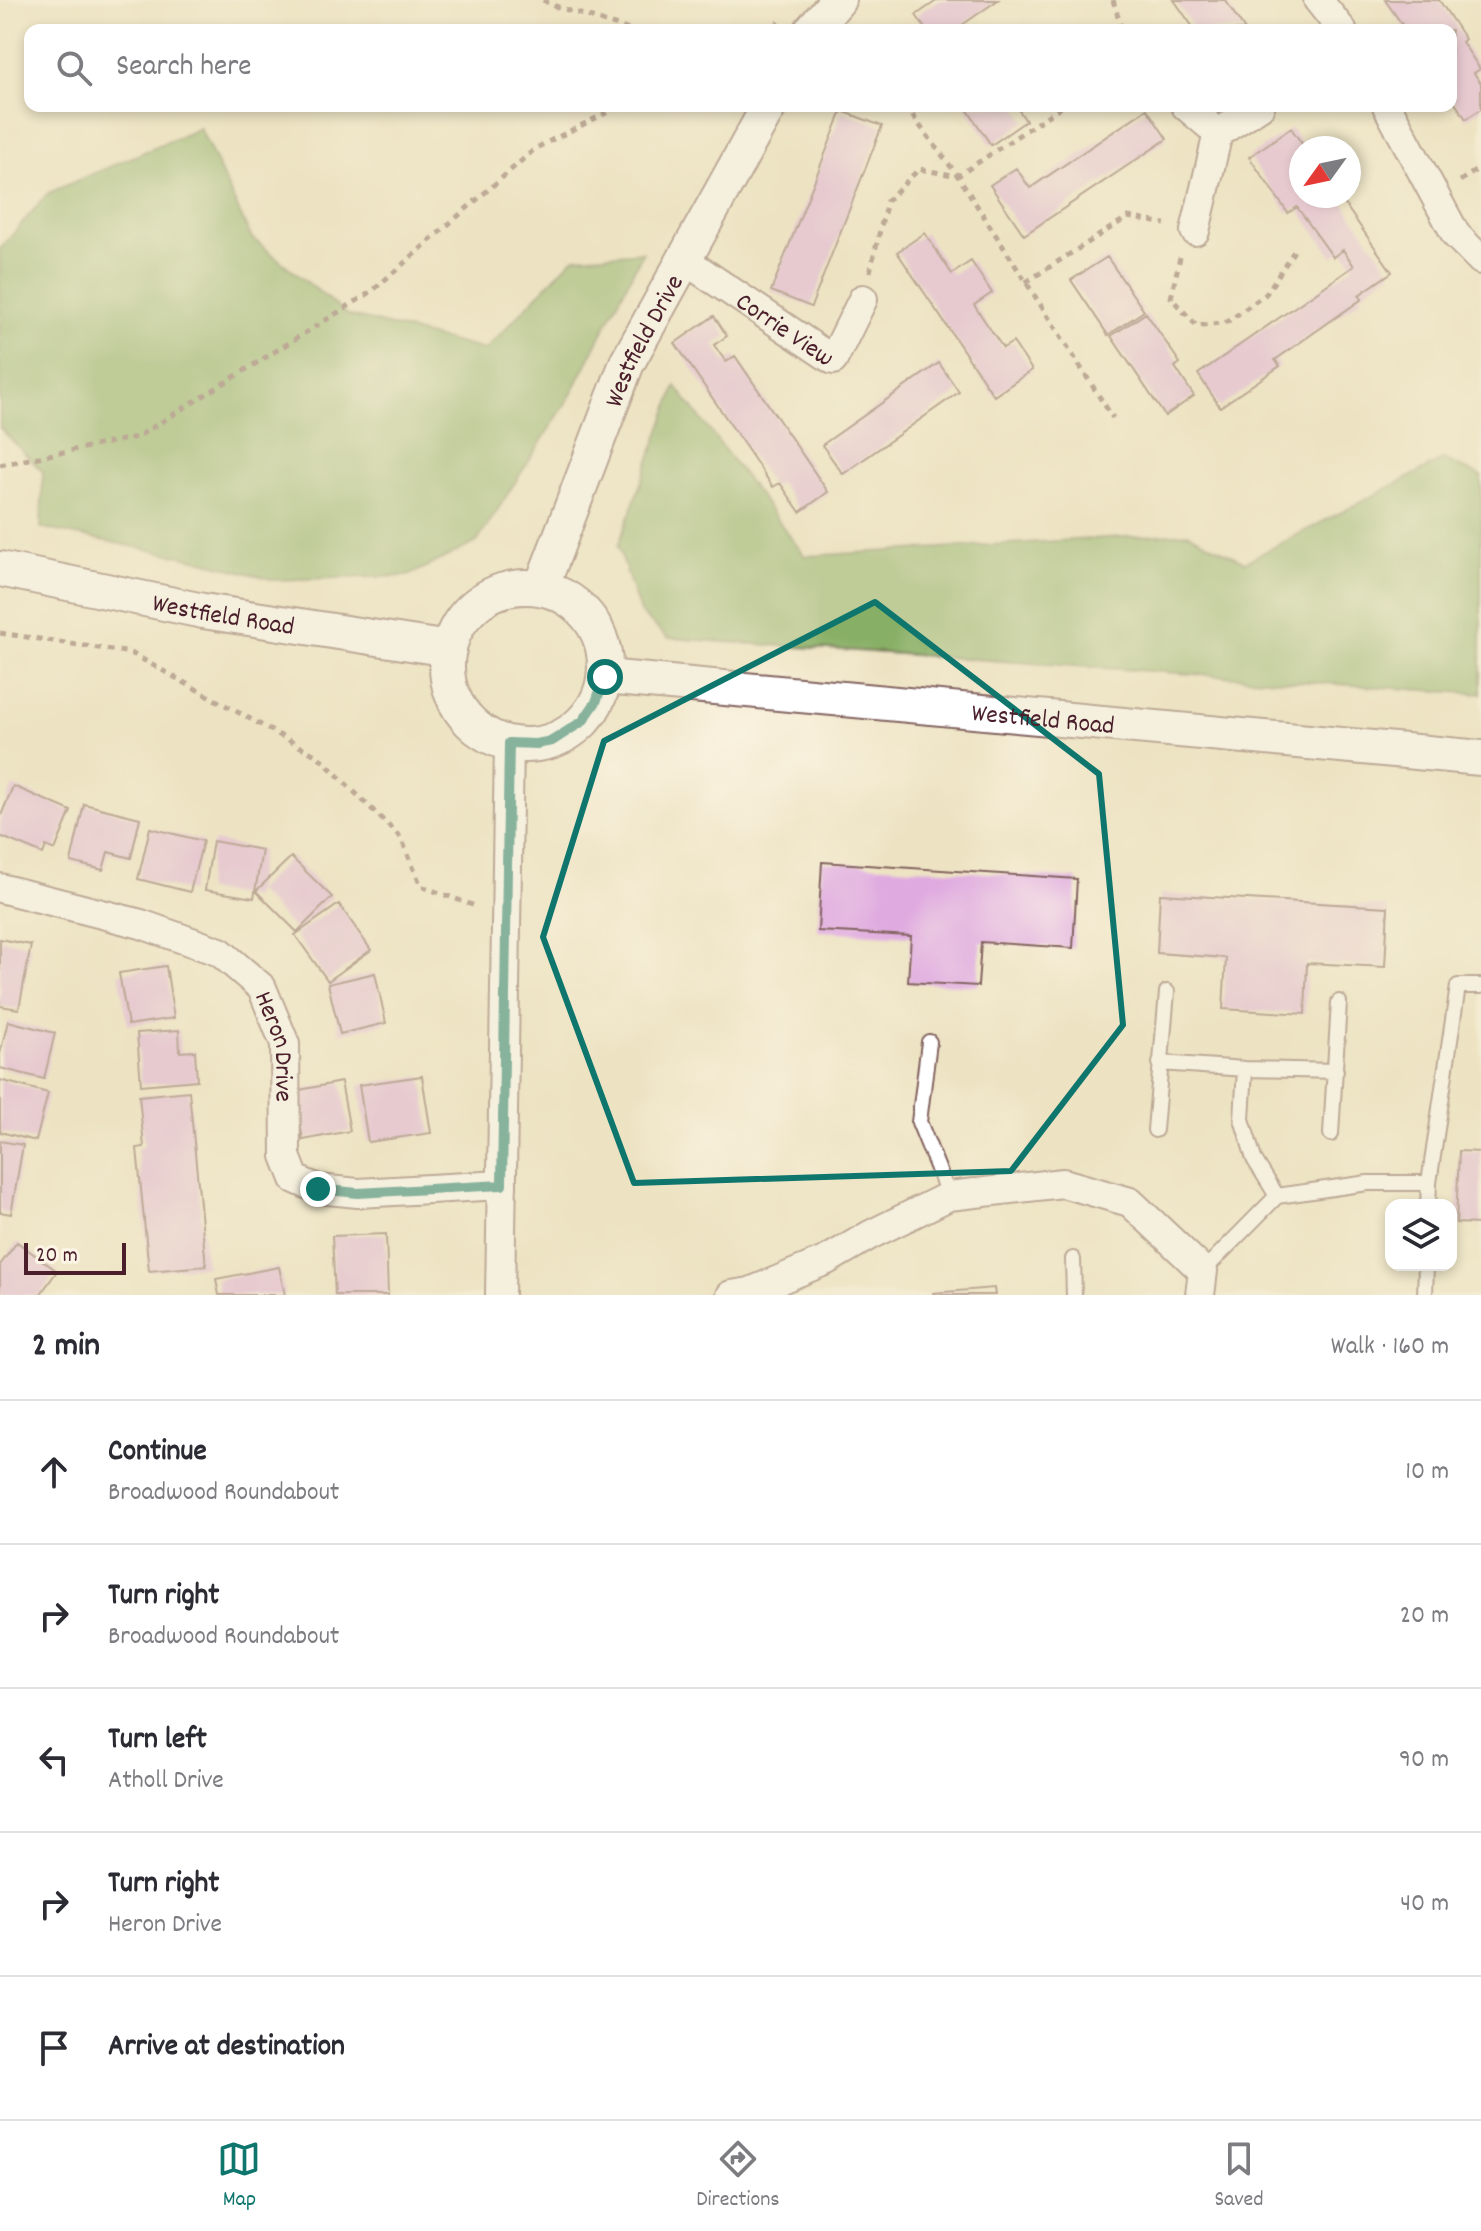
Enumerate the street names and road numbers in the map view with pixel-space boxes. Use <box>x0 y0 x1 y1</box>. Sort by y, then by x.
street label: Westfield Drive <box>597 269 694 413</box>
street label: Corrie View <box>727 285 840 378</box>
street label: Westfield Road <box>149 586 297 647</box>
street label: Westfield Road <box>970 696 1116 746</box>
street label: Heron Drive <box>243 986 301 1102</box>

